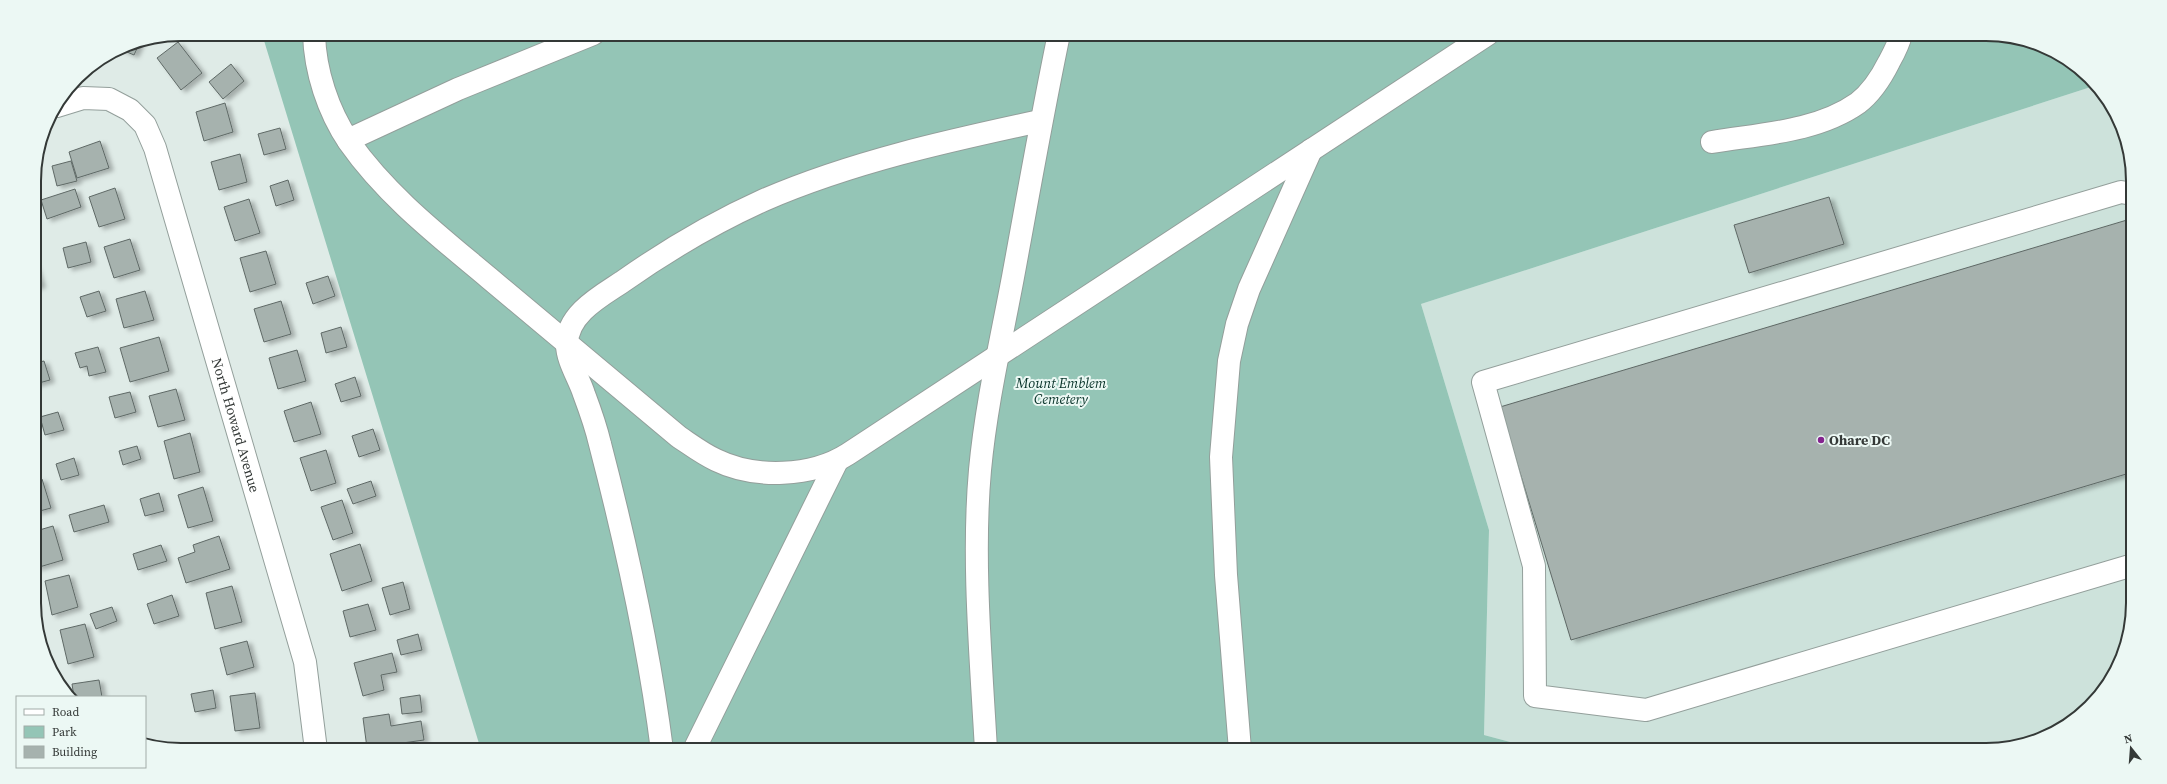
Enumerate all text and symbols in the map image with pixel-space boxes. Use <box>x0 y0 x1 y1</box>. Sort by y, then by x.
street label: North Howard Avenue <box>207 356 265 495</box>
park label: Mount Emblem Cemetery <box>1015 373 1107 409</box>
place label: Ohare DC <box>1829 430 1890 450</box>
marker: Ohare DC <box>1816 435 1826 445</box>
legend <box>16 696 146 768</box>
text: Road <box>52 704 79 720</box>
text: Park <box>52 724 77 740</box>
north arrow <box>2111 728 2151 768</box>
text: N <box>2122 731 2134 747</box>
text: Building <box>52 744 97 760</box>

